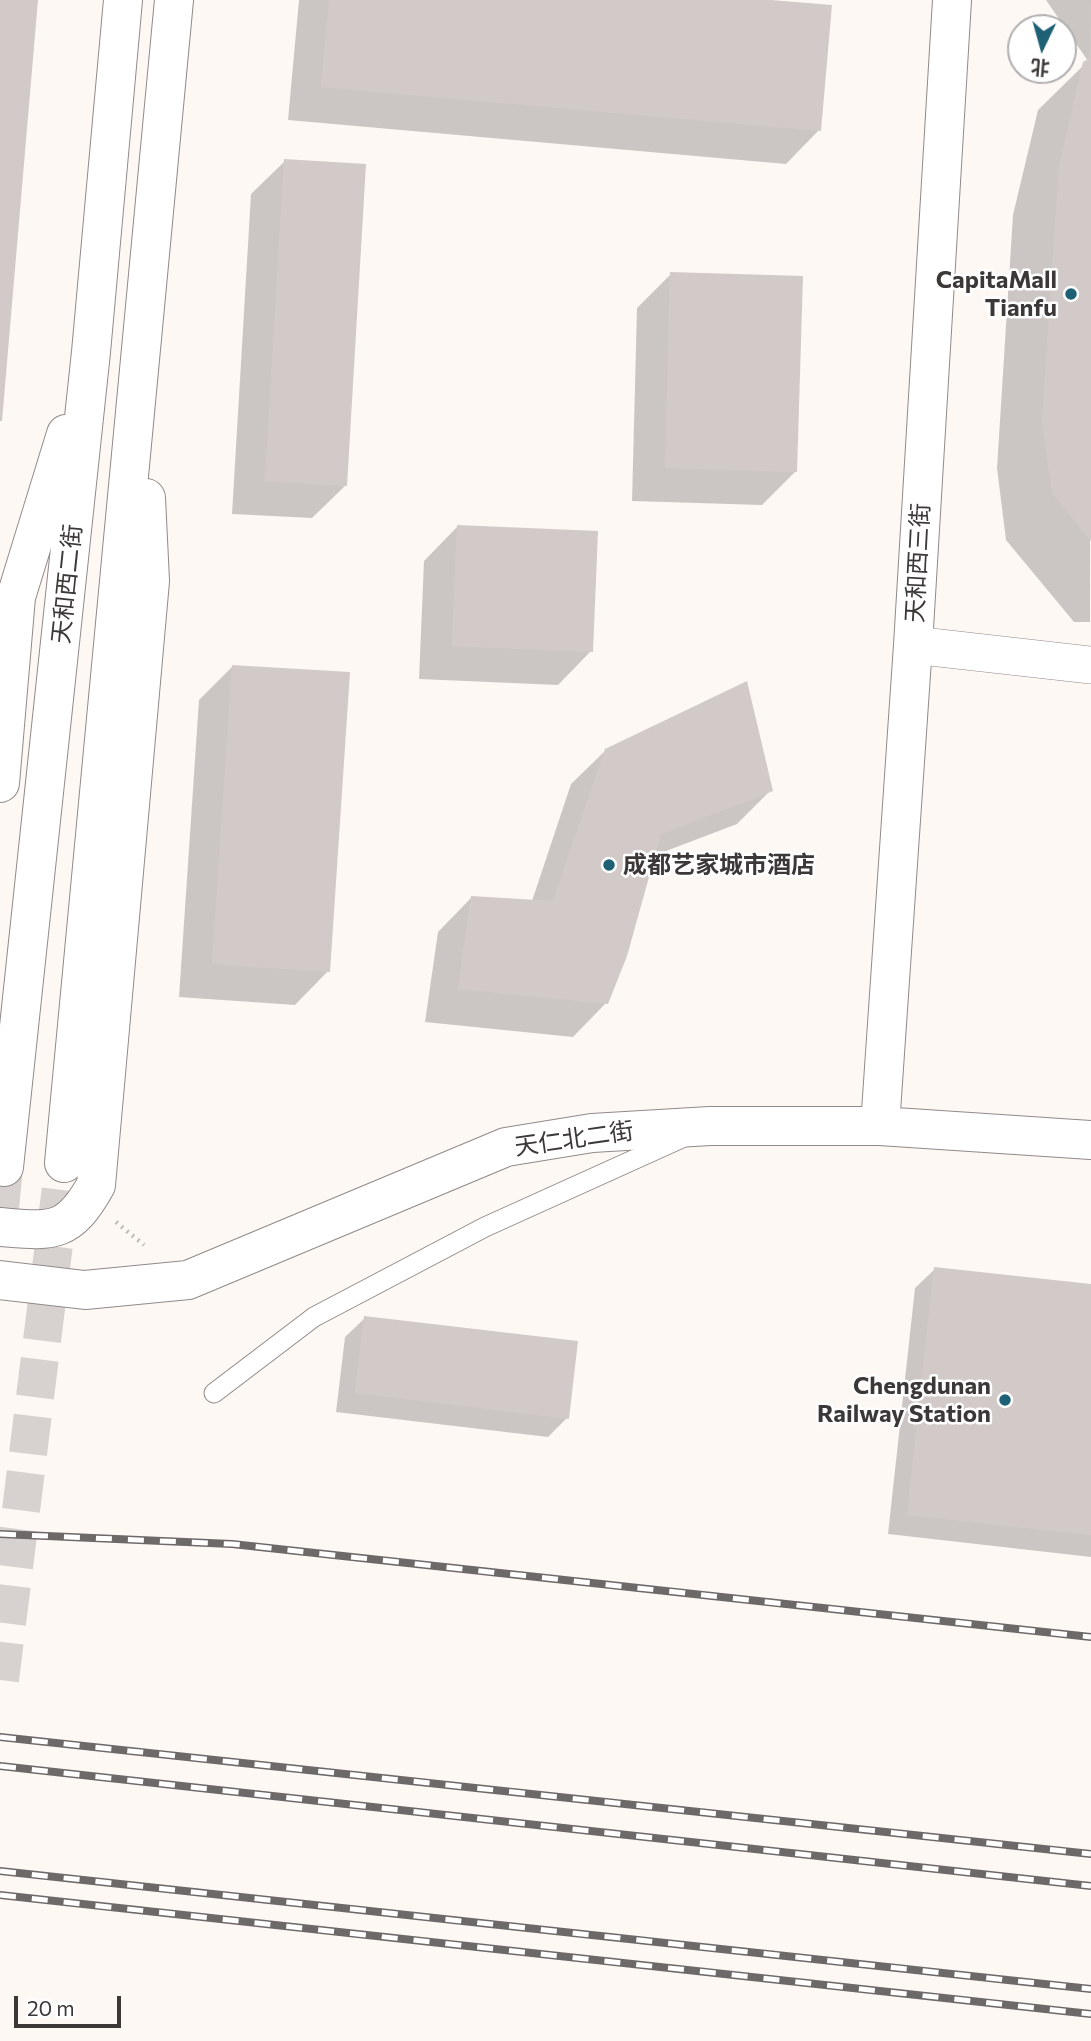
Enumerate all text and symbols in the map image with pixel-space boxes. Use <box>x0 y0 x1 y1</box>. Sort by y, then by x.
north arrow <box>1007 14 1077 84</box>
text: 北 <box>1030 56 1051 81</box>
place label: CapitaMall Tianfu <box>936 266 1057 322</box>
marker: CapitaMall Tianfu <box>1063 286 1079 302</box>
street label: 天和西三街 <box>900 502 936 624</box>
street label: 天和西二街 <box>46 523 88 645</box>
place label: 成都艺家城市酒店 <box>623 851 815 879</box>
marker: 成都艺家城市酒店 <box>601 857 617 873</box>
street label: 天仁北二街 <box>513 1116 635 1162</box>
place label: Chengdunan Railway Station <box>817 1372 991 1428</box>
marker: Chengdunan Railway Station <box>997 1392 1013 1408</box>
scale bar <box>18 1982 124 2026</box>
text: 20 m <box>27 1995 75 2020</box>

